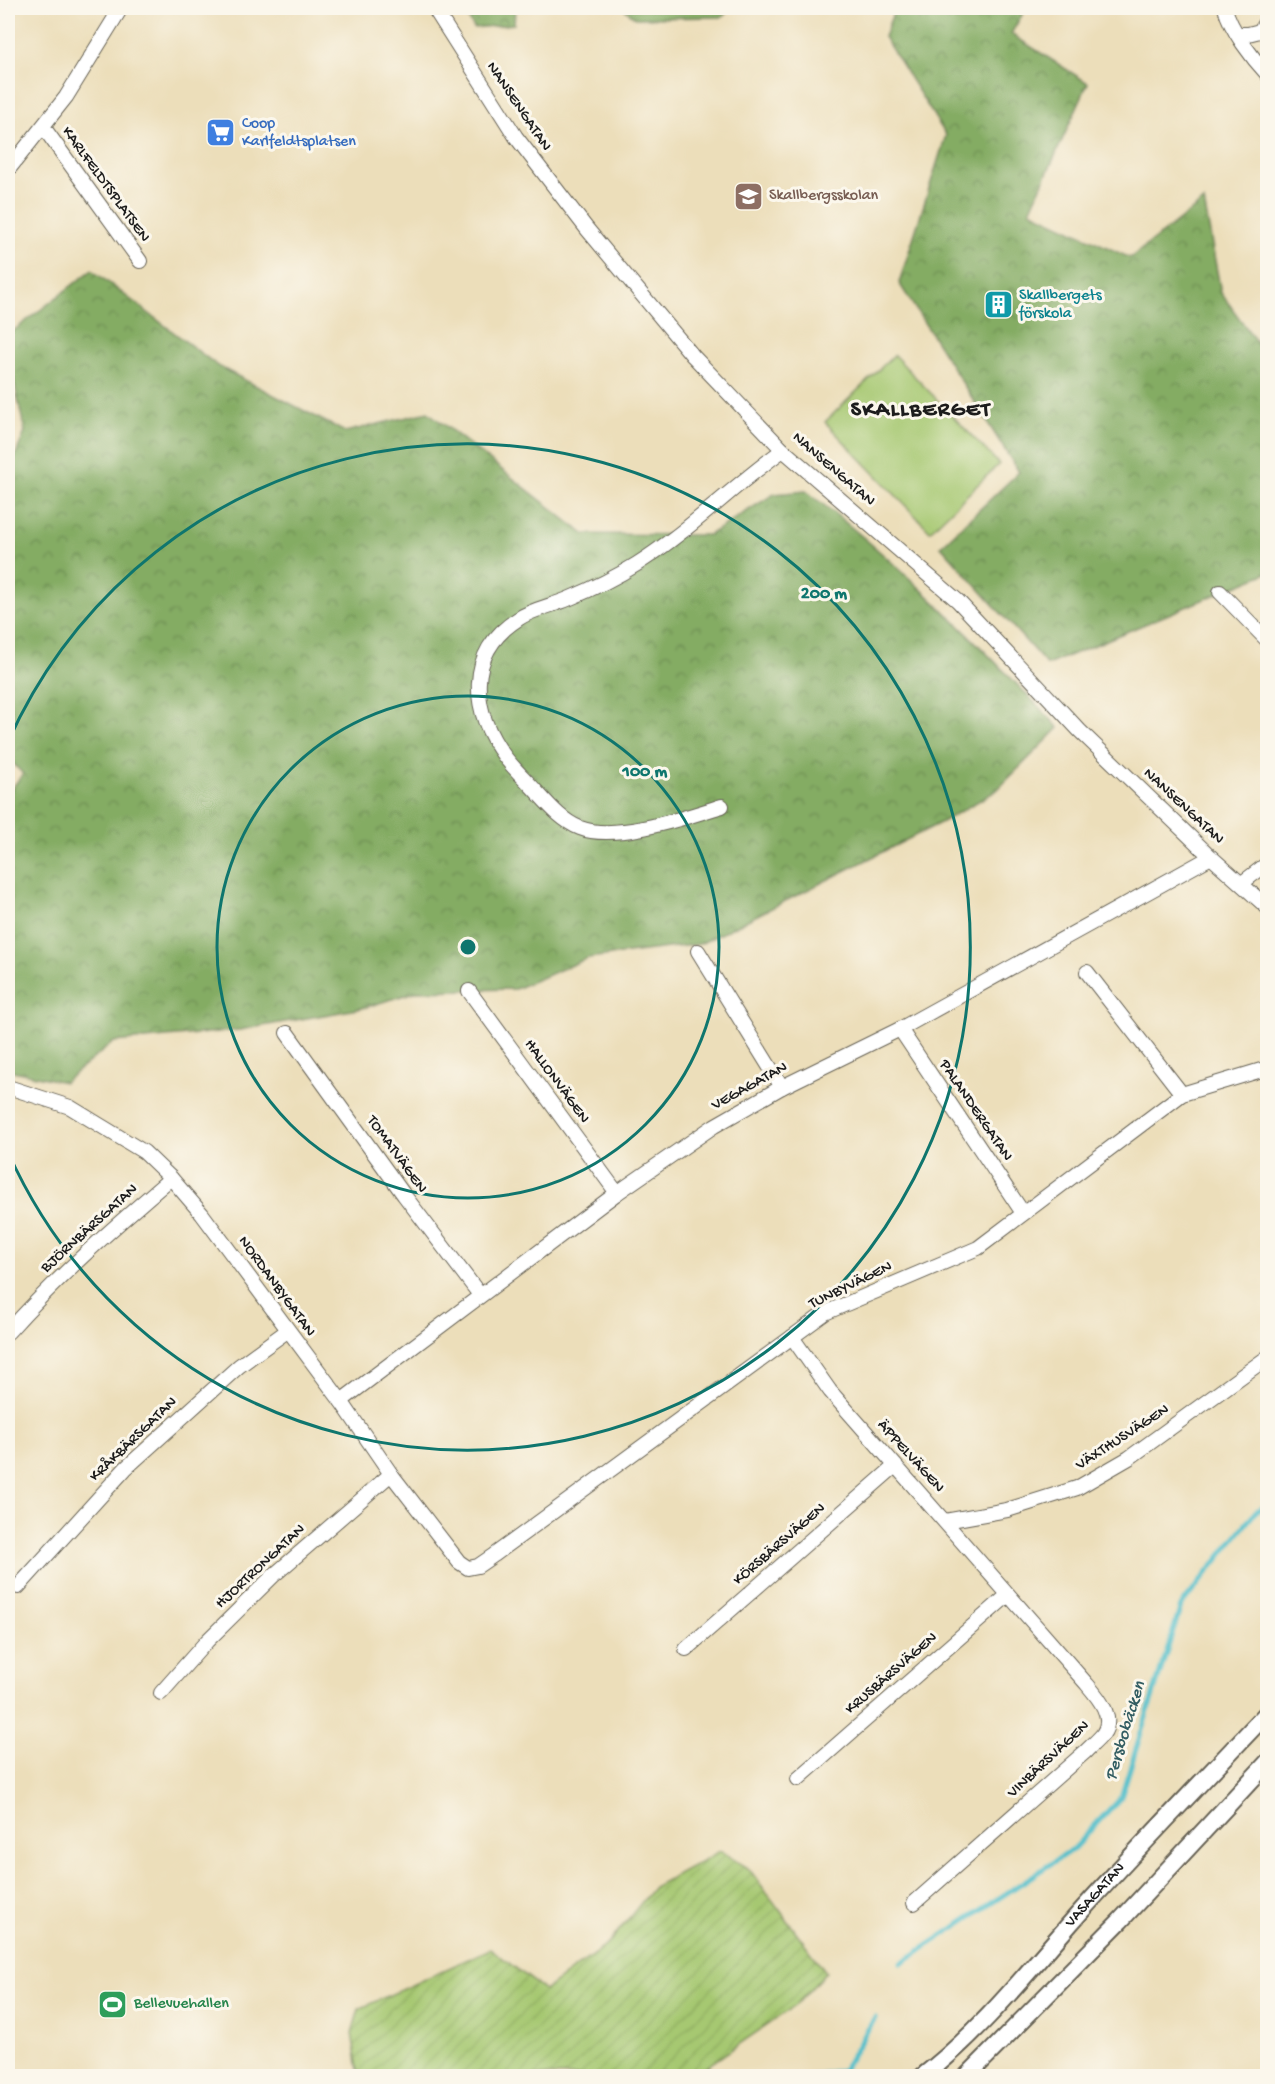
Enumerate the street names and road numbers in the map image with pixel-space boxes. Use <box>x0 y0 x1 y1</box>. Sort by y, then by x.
street label: NANSENGATAN <box>481 59 555 155</box>
street label: KARLFELDTSPLATSEN <box>57 123 153 247</box>
street label: NANSENGATAN <box>788 429 878 511</box>
street label: NANSENGATAN <box>1139 765 1227 849</box>
street label: HALLONVÄGEN <box>519 1036 593 1128</box>
street label: PALANDERGATAN <box>933 1056 1016 1165</box>
street label: VEGAGATAN <box>708 1058 791 1116</box>
street label: TOMATVÄGEN <box>361 1112 431 1198</box>
street label: BJÖRNBÄRSGATAN <box>37 1180 142 1278</box>
street label: NORDANBYGATAN <box>233 1233 319 1341</box>
street label: TUNBYVÄGEN <box>805 1258 896 1315</box>
street label: KRÅKBÄRSGATAN <box>86 1393 182 1487</box>
street label: VÄXTHUSVÄGEN <box>1072 1401 1173 1476</box>
street label: ÄPPELVÄGEN <box>872 1417 948 1497</box>
street label: KÖRSBÄRSVÄGEN <box>730 1500 830 1590</box>
street label: HJORTRONGATAN <box>212 1521 310 1613</box>
street label: KRUSBÄRSVÄGEN <box>842 1629 942 1719</box>
street label: VINBÄRSVÄGEN <box>1003 1717 1094 1804</box>
street label: VASAGATAN <box>1061 1859 1130 1932</box>

